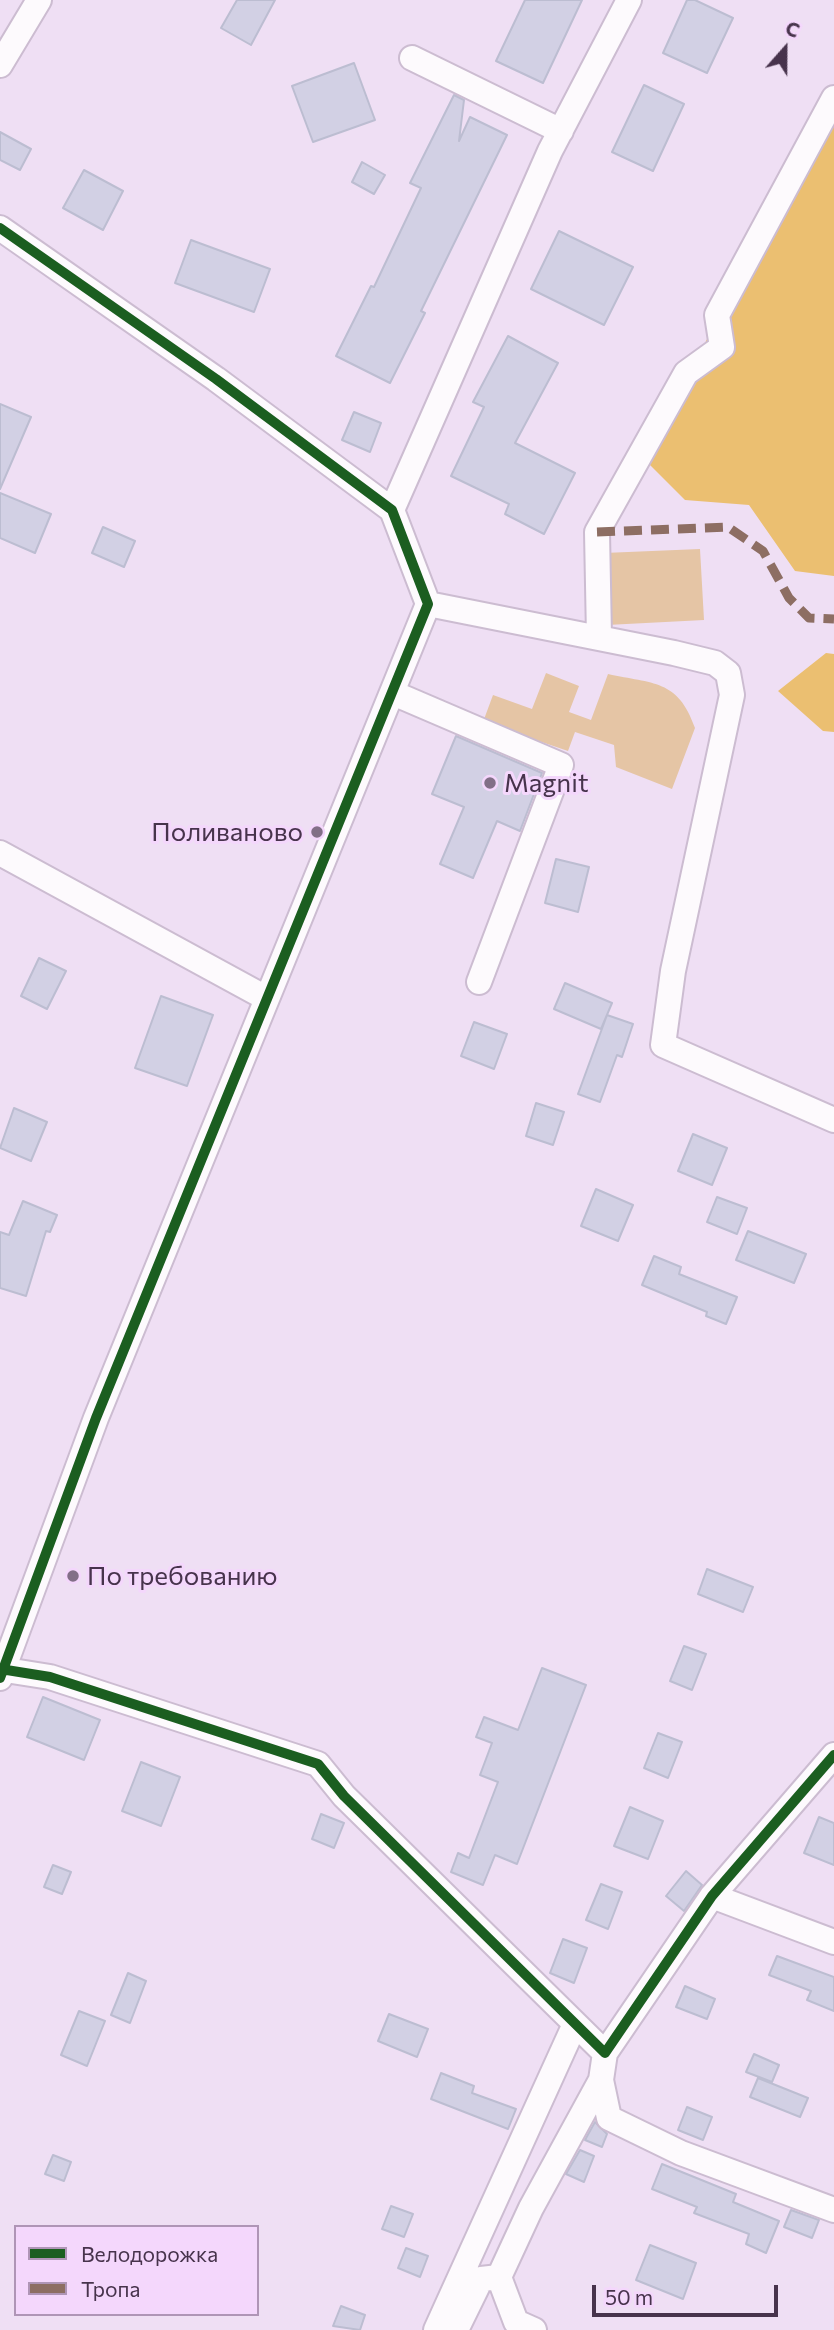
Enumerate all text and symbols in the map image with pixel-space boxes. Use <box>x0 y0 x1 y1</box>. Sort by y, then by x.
north arrow <box>750 14 820 84</box>
text: С <box>783 16 803 42</box>
place label: Magnit <box>504 767 589 799</box>
marker: Magnit <box>482 775 498 791</box>
place label: Поливаново <box>151 816 303 848</box>
marker: Поливаново <box>309 824 325 840</box>
place label: По требованию <box>87 1560 278 1592</box>
marker: По требованию <box>65 1568 81 1584</box>
legend <box>14 2225 259 2316</box>
text: Велодорожка <box>81 2241 218 2266</box>
scale bar <box>596 2270 782 2314</box>
text: Тропа <box>81 2276 140 2301</box>
text: 50 m <box>605 2284 653 2309</box>

